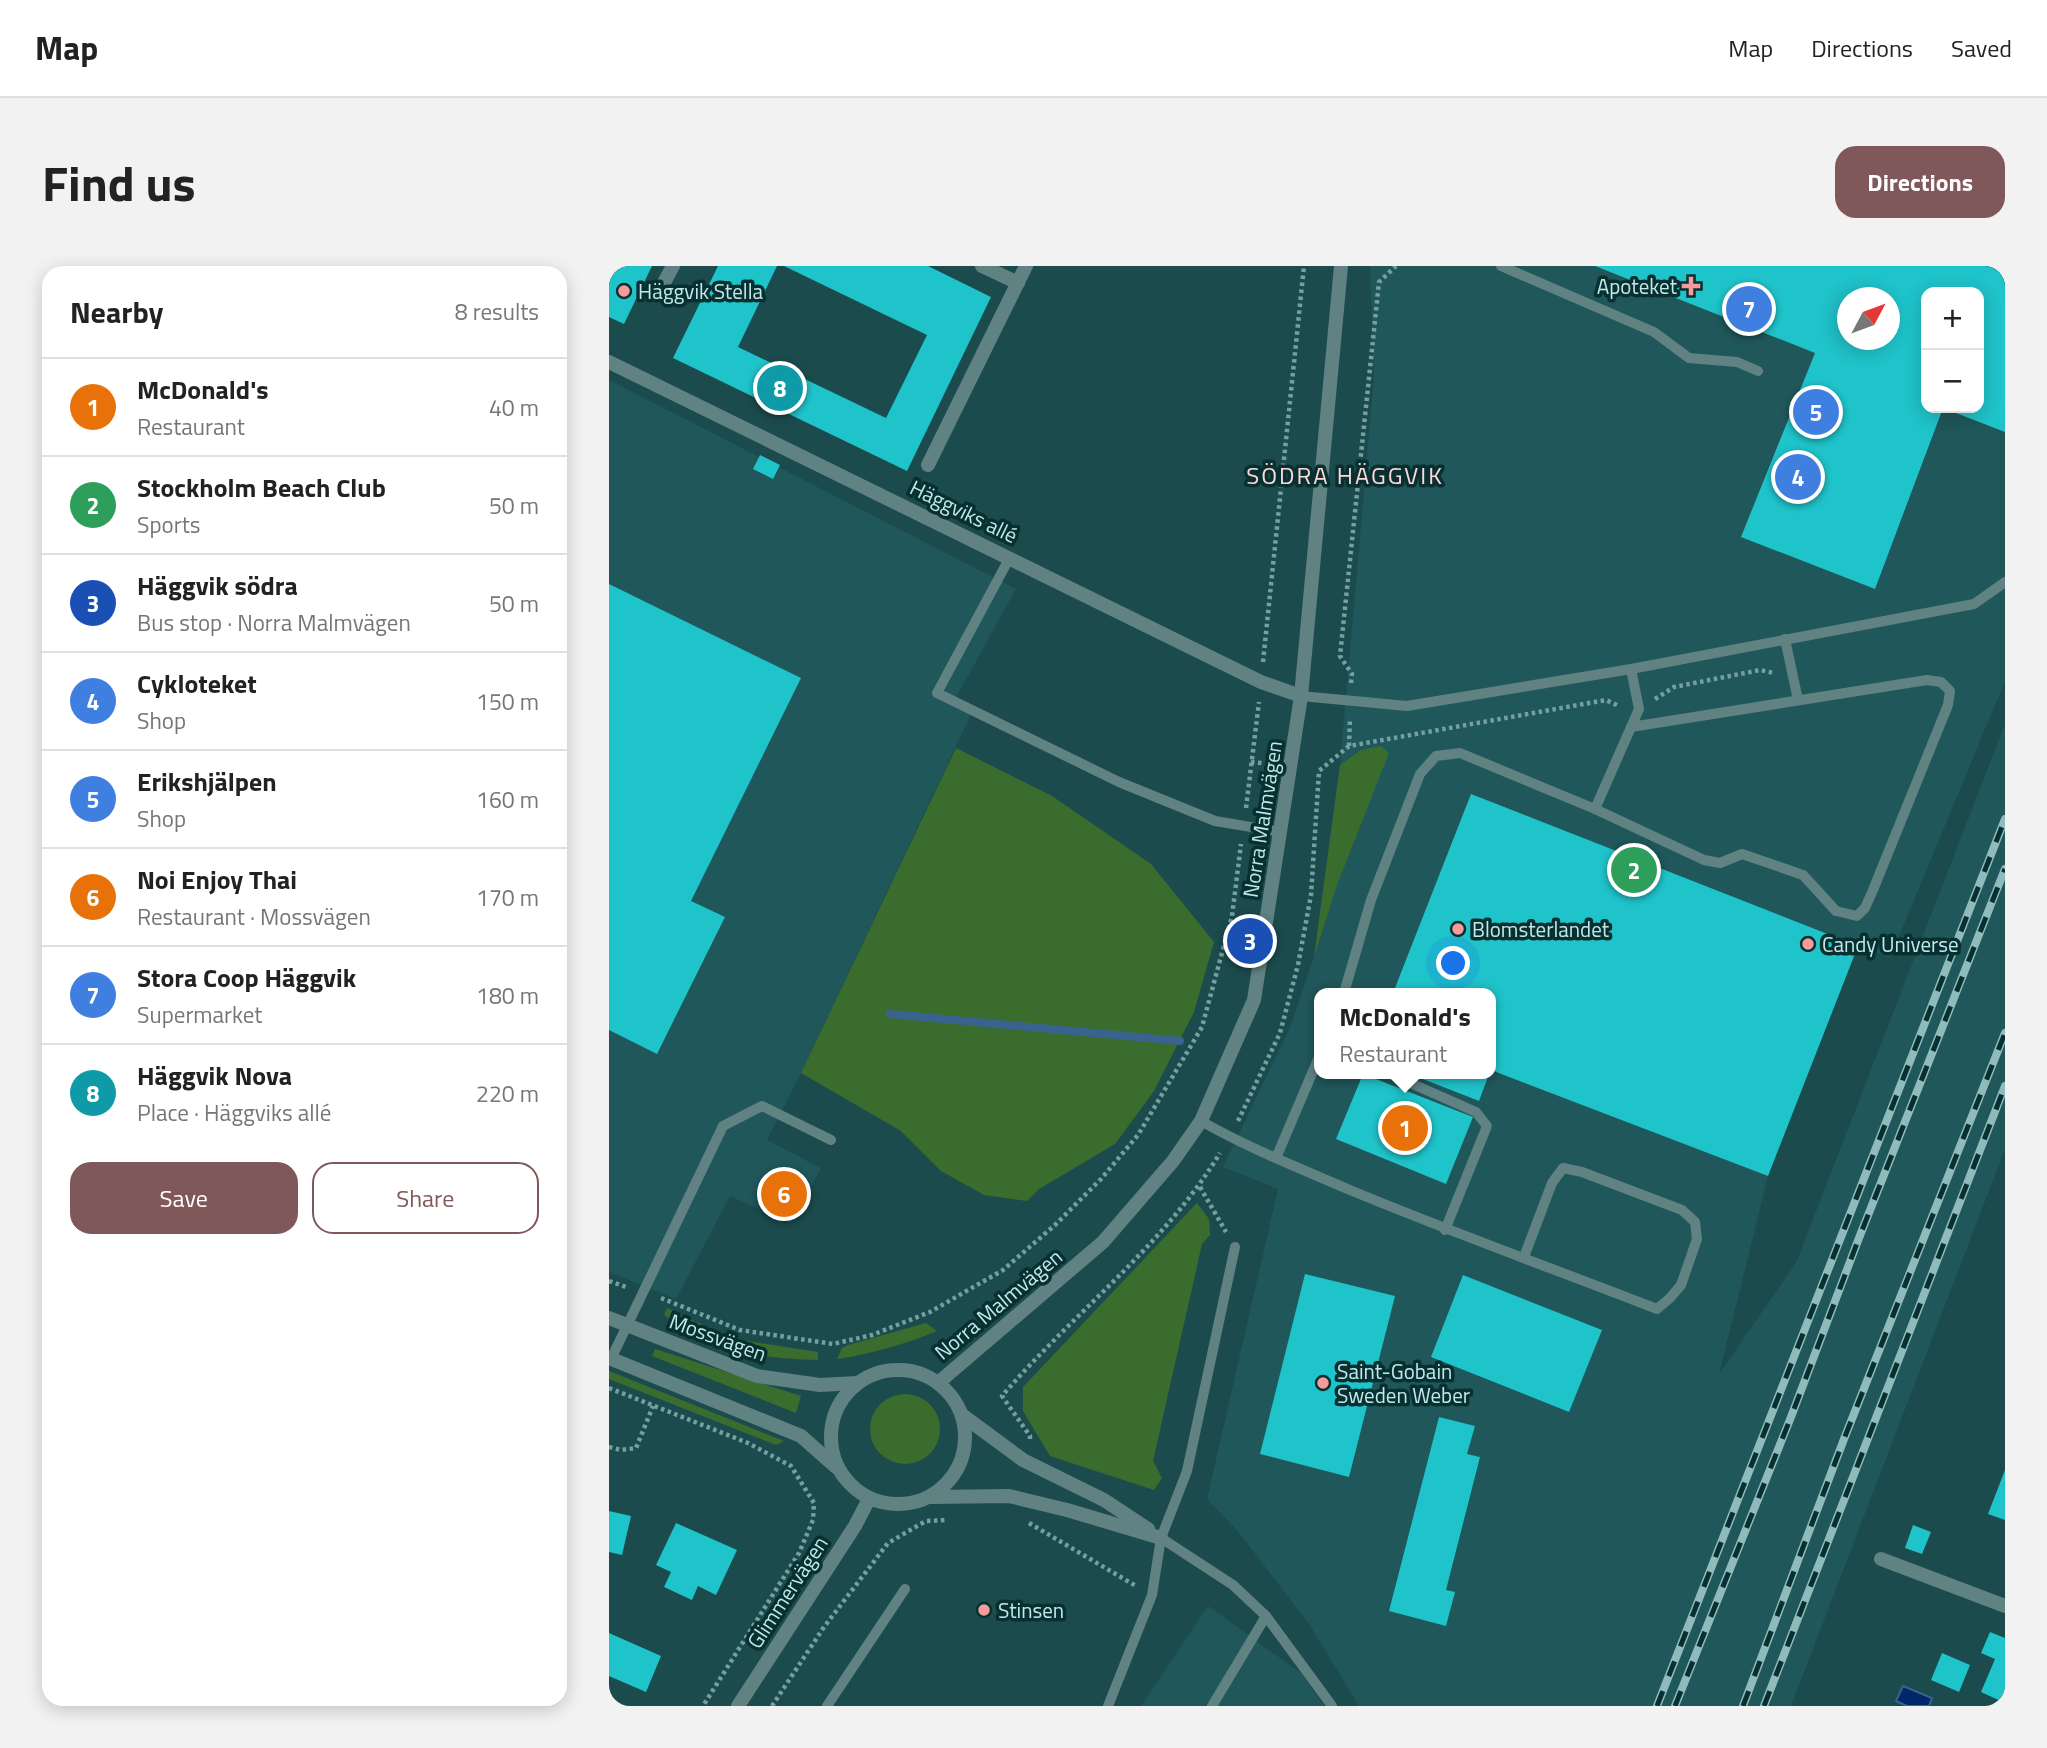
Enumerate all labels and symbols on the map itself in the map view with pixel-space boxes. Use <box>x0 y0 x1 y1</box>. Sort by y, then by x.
place label: Apoteket <box>1597 270 1678 302</box>
place label: Häggvik Stella <box>638 275 764 307</box>
marker: Apoteket <box>1683 278 1699 294</box>
marker: Häggvik Stella <box>616 283 632 299</box>
pin: 7 <box>1726 283 1772 335</box>
north arrow <box>1837 287 1900 350</box>
pin: 8 <box>757 362 803 414</box>
pin: 5 <box>1793 386 1839 438</box>
pin: 4 <box>1775 451 1821 503</box>
district label: SÖDRA HÄGGVIK <box>1246 457 1444 493</box>
street label: Häggviks allé <box>905 471 1023 551</box>
street label: Norra Malmvägen <box>1234 738 1290 900</box>
pin: 2 <box>1611 844 1657 896</box>
place label: Blomsterlandet <box>1472 913 1610 945</box>
pin: 3 <box>1227 915 1273 967</box>
marker: Blomsterlandet <box>1450 921 1466 937</box>
place label: Candy Universe <box>1822 928 1959 960</box>
marker: Candy Universe <box>1800 936 1816 952</box>
your location <box>1436 946 1470 980</box>
pin: 1 <box>1382 1102 1428 1154</box>
pin: 6 <box>761 1168 807 1220</box>
street label: Norra Malmvägen <box>927 1241 1069 1367</box>
street label: Mossvägen <box>665 1305 771 1369</box>
place label: Saint-Gobain Sweden Weber <box>1337 1355 1470 1411</box>
marker: Saint-Gobain Sweden Weber <box>1315 1375 1331 1391</box>
street label: Glimmervägen <box>739 1529 835 1655</box>
place label: Stinsen <box>998 1594 1064 1626</box>
marker: Stinsen <box>976 1602 992 1618</box>

